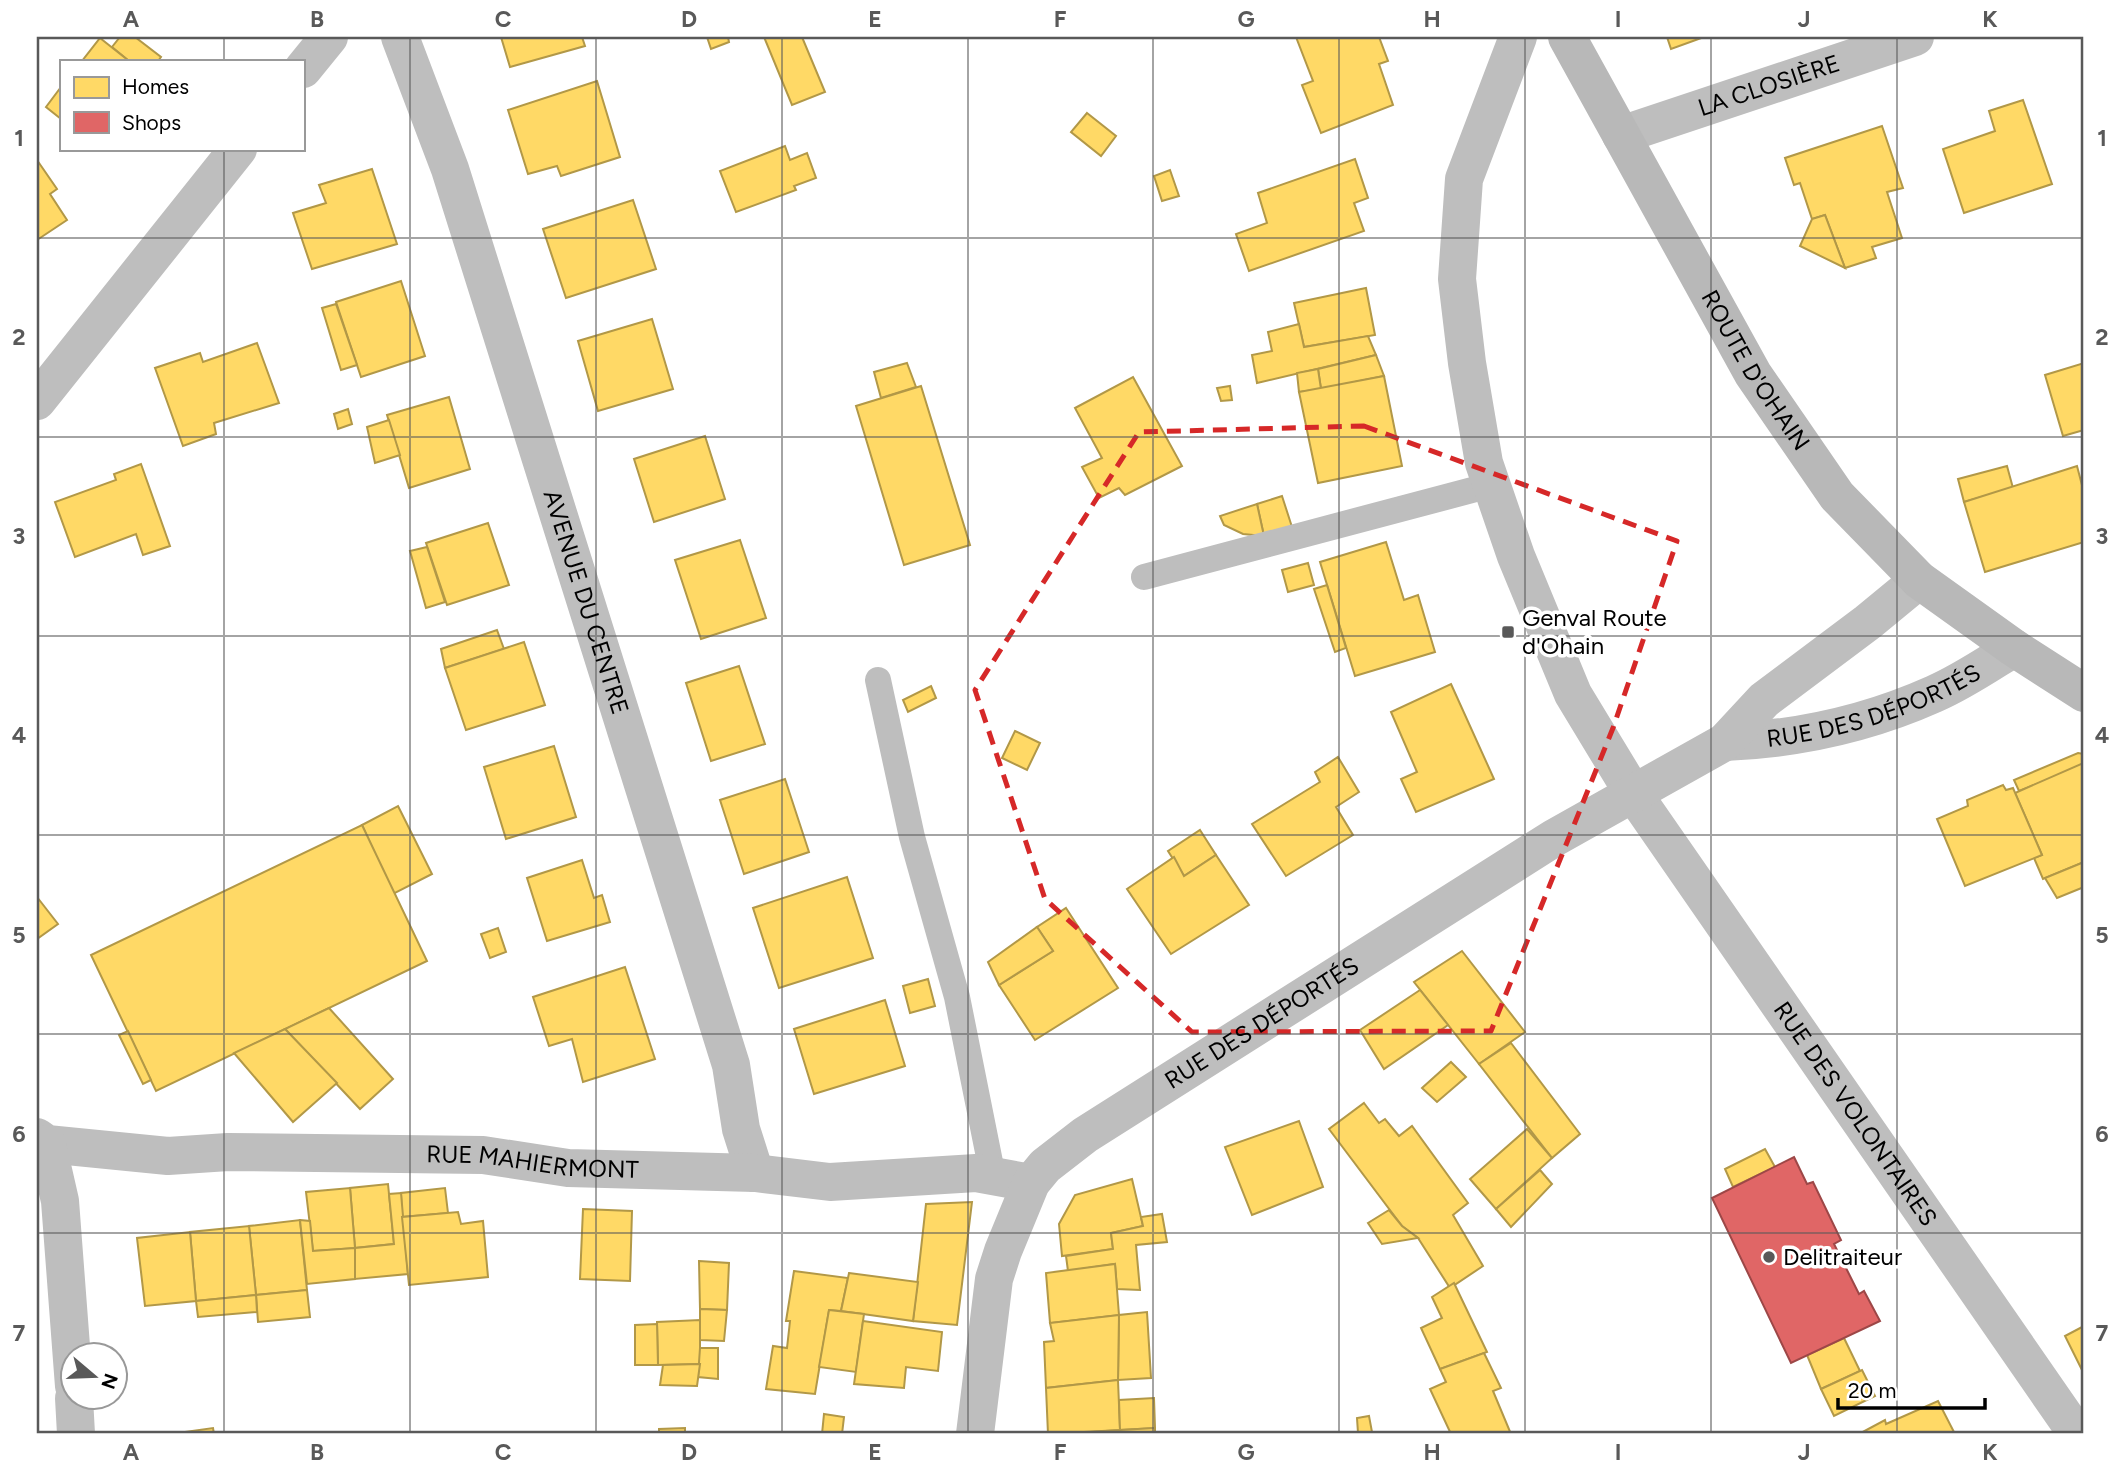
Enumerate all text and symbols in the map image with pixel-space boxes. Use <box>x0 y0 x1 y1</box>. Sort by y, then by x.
text: A <box>123 5 140 33</box>
text: B <box>310 5 324 33</box>
text: C <box>495 5 512 33</box>
text: D <box>681 5 697 33</box>
text: E <box>868 5 882 33</box>
text: F <box>1054 5 1067 33</box>
text: G <box>1237 5 1255 33</box>
text: H <box>1423 5 1441 33</box>
text: I <box>1615 5 1621 33</box>
text: J <box>1798 5 1810 33</box>
text: K <box>1982 5 1998 33</box>
street label: LA CLOSIÈRE <box>1694 48 1843 122</box>
legend <box>60 60 304 150</box>
text: Homes <box>122 74 189 99</box>
text: Shops <box>122 110 181 135</box>
text: 1 <box>14 124 24 152</box>
text: 1 <box>2097 124 2107 152</box>
street label: ROUTE D'OHAIN <box>1696 285 1816 456</box>
text: 2 <box>12 323 26 351</box>
text: 2 <box>2095 323 2109 351</box>
street label: AVENUE DU CENTRE <box>537 486 635 718</box>
text: 3 <box>13 522 25 550</box>
text: 3 <box>2096 522 2108 550</box>
place label: Genval Route d'Ohain <box>1522 603 1667 660</box>
marker: Genval Route d'Ohain <box>1500 624 1516 640</box>
street label: RUE DES DÉPORTÉS <box>1765 657 1985 753</box>
text: 4 <box>12 721 26 749</box>
text: 4 <box>2095 721 2109 749</box>
text: 5 <box>12 921 26 949</box>
text: 5 <box>2095 921 2109 949</box>
street label: RUE DES DÉPORTÉS <box>1159 950 1364 1095</box>
street label: RUE DES VOLONTAIRES <box>1768 996 1943 1231</box>
text: 6 <box>12 1120 26 1148</box>
text: 6 <box>2095 1120 2109 1148</box>
street label: RUE MAHIERMONT <box>426 1139 639 1184</box>
place label: Delitraiteur <box>1783 1242 1902 1271</box>
marker: Delitraiteur <box>1761 1249 1777 1265</box>
text: 7 <box>13 1319 26 1347</box>
text: 7 <box>2096 1319 2109 1347</box>
north arrow <box>60 1342 130 1412</box>
scale bar <box>1838 1366 1984 1410</box>
text: N <box>96 1371 123 1392</box>
text: 20 m <box>1848 1378 1896 1403</box>
text: A <box>123 1438 140 1466</box>
text: B <box>310 1438 324 1466</box>
text: C <box>495 1438 512 1466</box>
text: D <box>681 1438 697 1466</box>
text: E <box>868 1438 882 1466</box>
text: F <box>1054 1438 1067 1466</box>
text: G <box>1237 1438 1255 1466</box>
text: H <box>1423 1438 1441 1466</box>
text: I <box>1615 1438 1621 1466</box>
text: J <box>1798 1438 1810 1466</box>
text: K <box>1982 1438 1998 1466</box>

